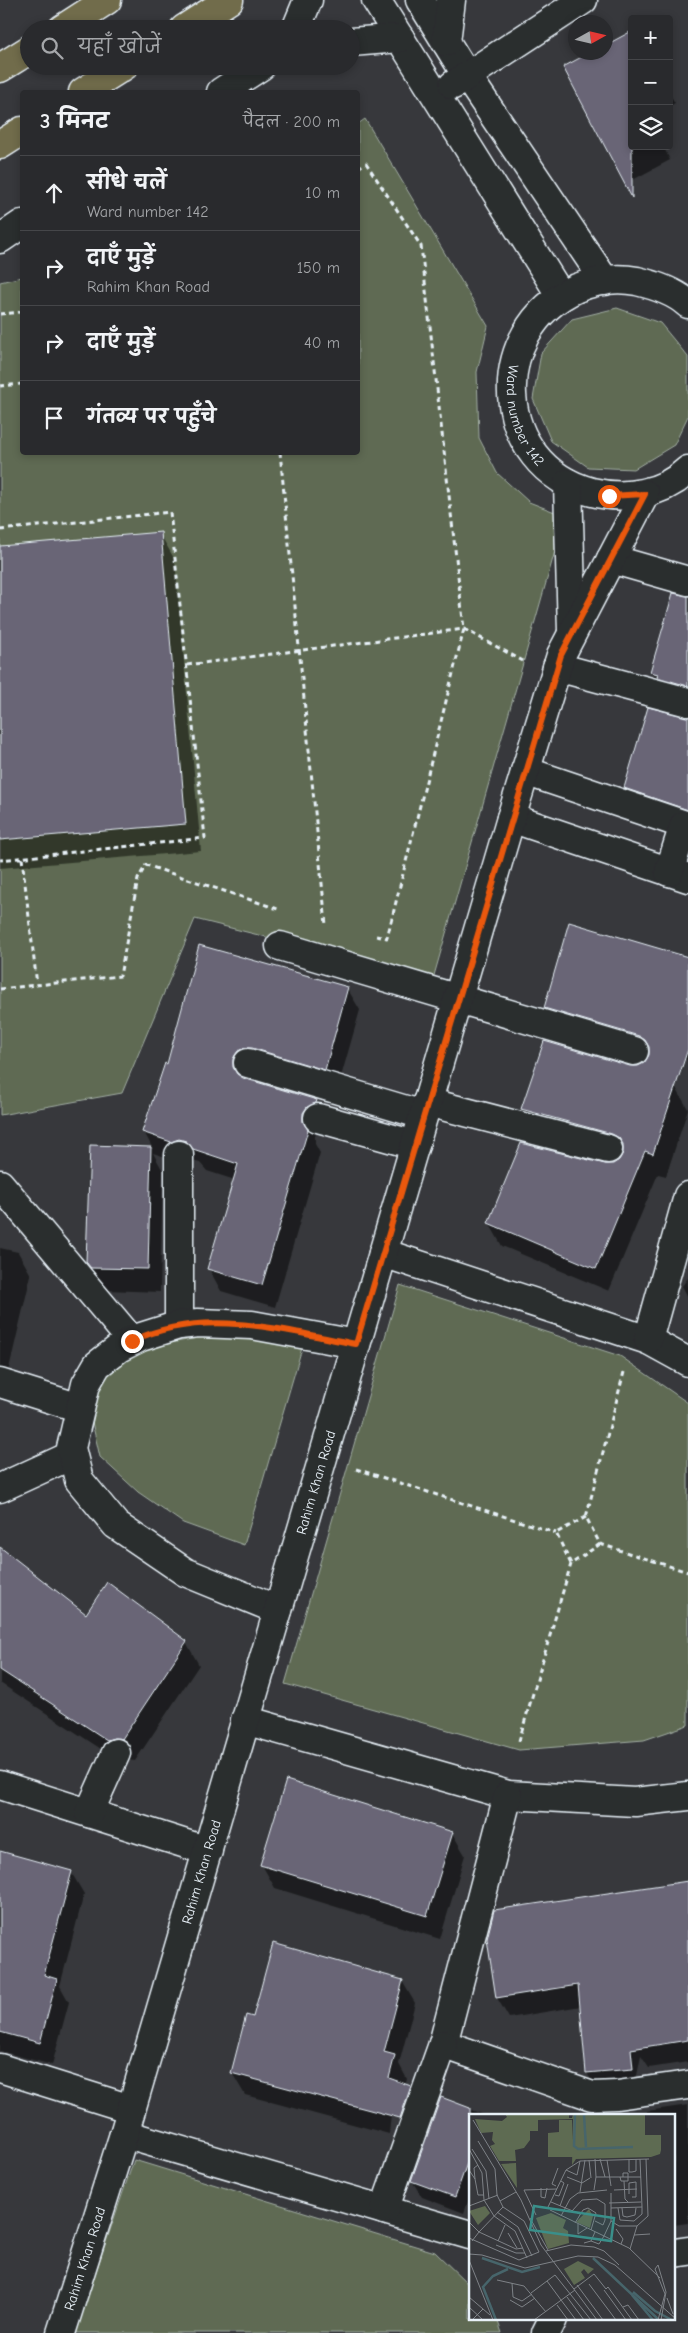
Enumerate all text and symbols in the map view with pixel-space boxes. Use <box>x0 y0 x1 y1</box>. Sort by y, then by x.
north arrow <box>568 15 613 60</box>
map controls <box>628 15 673 150</box>
button: + <box>628 15 673 60</box>
search box <box>20 20 360 75</box>
icon: search <box>38 34 66 62</box>
text: यहाँ खोजें <box>78 36 161 58</box>
button: − <box>628 60 673 105</box>
button: layers <box>628 105 673 150</box>
text: 3 मिनट <box>40 109 109 133</box>
text: पैदल · 200 m <box>243 113 340 131</box>
text: सीधे चलें <box>87 172 167 194</box>
icon: ahead <box>40 179 68 207</box>
text: 10 m <box>305 184 340 202</box>
text: Ward number 142 <box>87 203 209 221</box>
text: दाएँ मुड़ें <box>87 247 155 269</box>
icon: right <box>40 254 68 282</box>
text: 150 m <box>297 259 340 277</box>
text: Rahim Khan Road <box>87 278 210 296</box>
icon: right <box>40 329 68 357</box>
text: दाएँ मुड़ें <box>87 331 155 353</box>
text: 40 m <box>304 334 340 352</box>
street label: Ward number 142 <box>503 364 548 469</box>
icon: arrive <box>40 404 68 432</box>
text: गंतव्य पर पहुँचे <box>87 406 216 428</box>
route start <box>598 485 621 508</box>
route end <box>121 1330 144 1353</box>
street label: Rahim Khan Road <box>292 1428 339 1536</box>
street label: Rahim Khan Road <box>178 1818 224 1926</box>
inset map <box>469 2114 676 2320</box>
street label: Rahim Khan Road <box>60 2205 109 2313</box>

